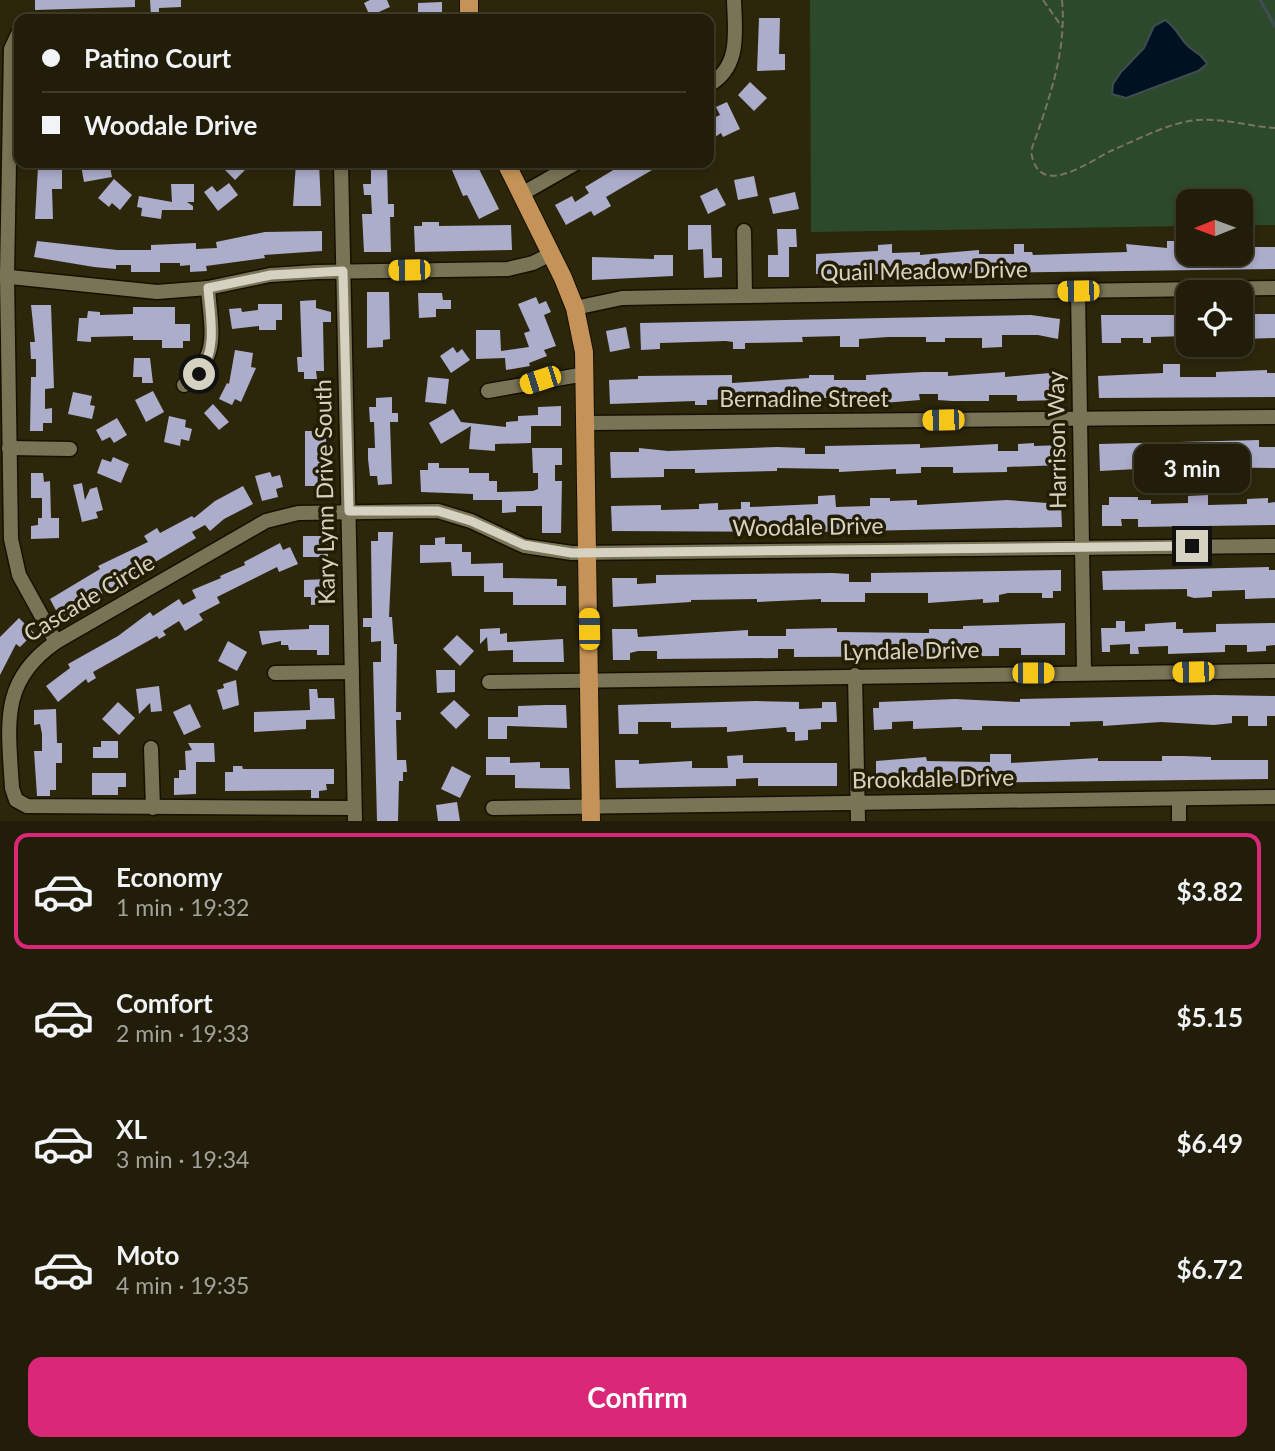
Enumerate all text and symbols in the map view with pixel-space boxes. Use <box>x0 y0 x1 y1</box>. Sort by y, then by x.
text: Patino Court <box>84 42 231 74</box>
text: Woodale Drive <box>84 109 257 141</box>
north arrow <box>1176 189 1253 266</box>
map controls <box>1176 189 1253 357</box>
street label: Quail Meadow Drive <box>820 254 1028 286</box>
car <box>388 259 431 281</box>
car <box>1057 280 1100 302</box>
button: locate <box>1176 280 1253 357</box>
route start <box>183 358 215 390</box>
car <box>517 364 564 396</box>
street label: Harrison Way <box>1041 371 1071 509</box>
street label: Kary Lynn Drive South <box>308 379 340 605</box>
street label: Bernadine Street <box>719 384 889 412</box>
car <box>922 409 965 431</box>
callout: 3 min <box>1134 444 1250 494</box>
text: 3 min <box>1163 454 1221 482</box>
street label: Woodale Drive <box>732 511 884 541</box>
route end <box>1176 530 1208 562</box>
street label: Cascade Circle <box>18 547 159 647</box>
car <box>579 608 600 650</box>
street label: Lyndale Drive <box>842 635 980 665</box>
car <box>1172 661 1215 683</box>
car <box>1013 663 1055 684</box>
street label: Brookdale Drive <box>852 763 1014 793</box>
icon: car <box>32 860 95 923</box>
text: Economy <box>116 861 222 893</box>
text: $3.82 <box>1177 875 1243 907</box>
text: 1 min · 19:32 <box>116 893 249 921</box>
icon: car <box>32 986 95 1049</box>
text: Comfort <box>116 987 213 1019</box>
text: $5.15 <box>1177 1001 1243 1033</box>
text: 2 min · 19:33 <box>116 1019 249 1047</box>
icon: car <box>32 1112 95 1175</box>
text: XL <box>116 1113 147 1145</box>
text: $6.49 <box>1177 1127 1243 1159</box>
text: 3 min · 19:34 <box>116 1145 249 1173</box>
icon: car <box>32 1238 95 1301</box>
text: Moto <box>116 1239 179 1271</box>
text: $6.72 <box>1177 1253 1243 1285</box>
text: 4 min · 19:35 <box>116 1271 249 1299</box>
button: Confirm <box>28 1357 1247 1437</box>

